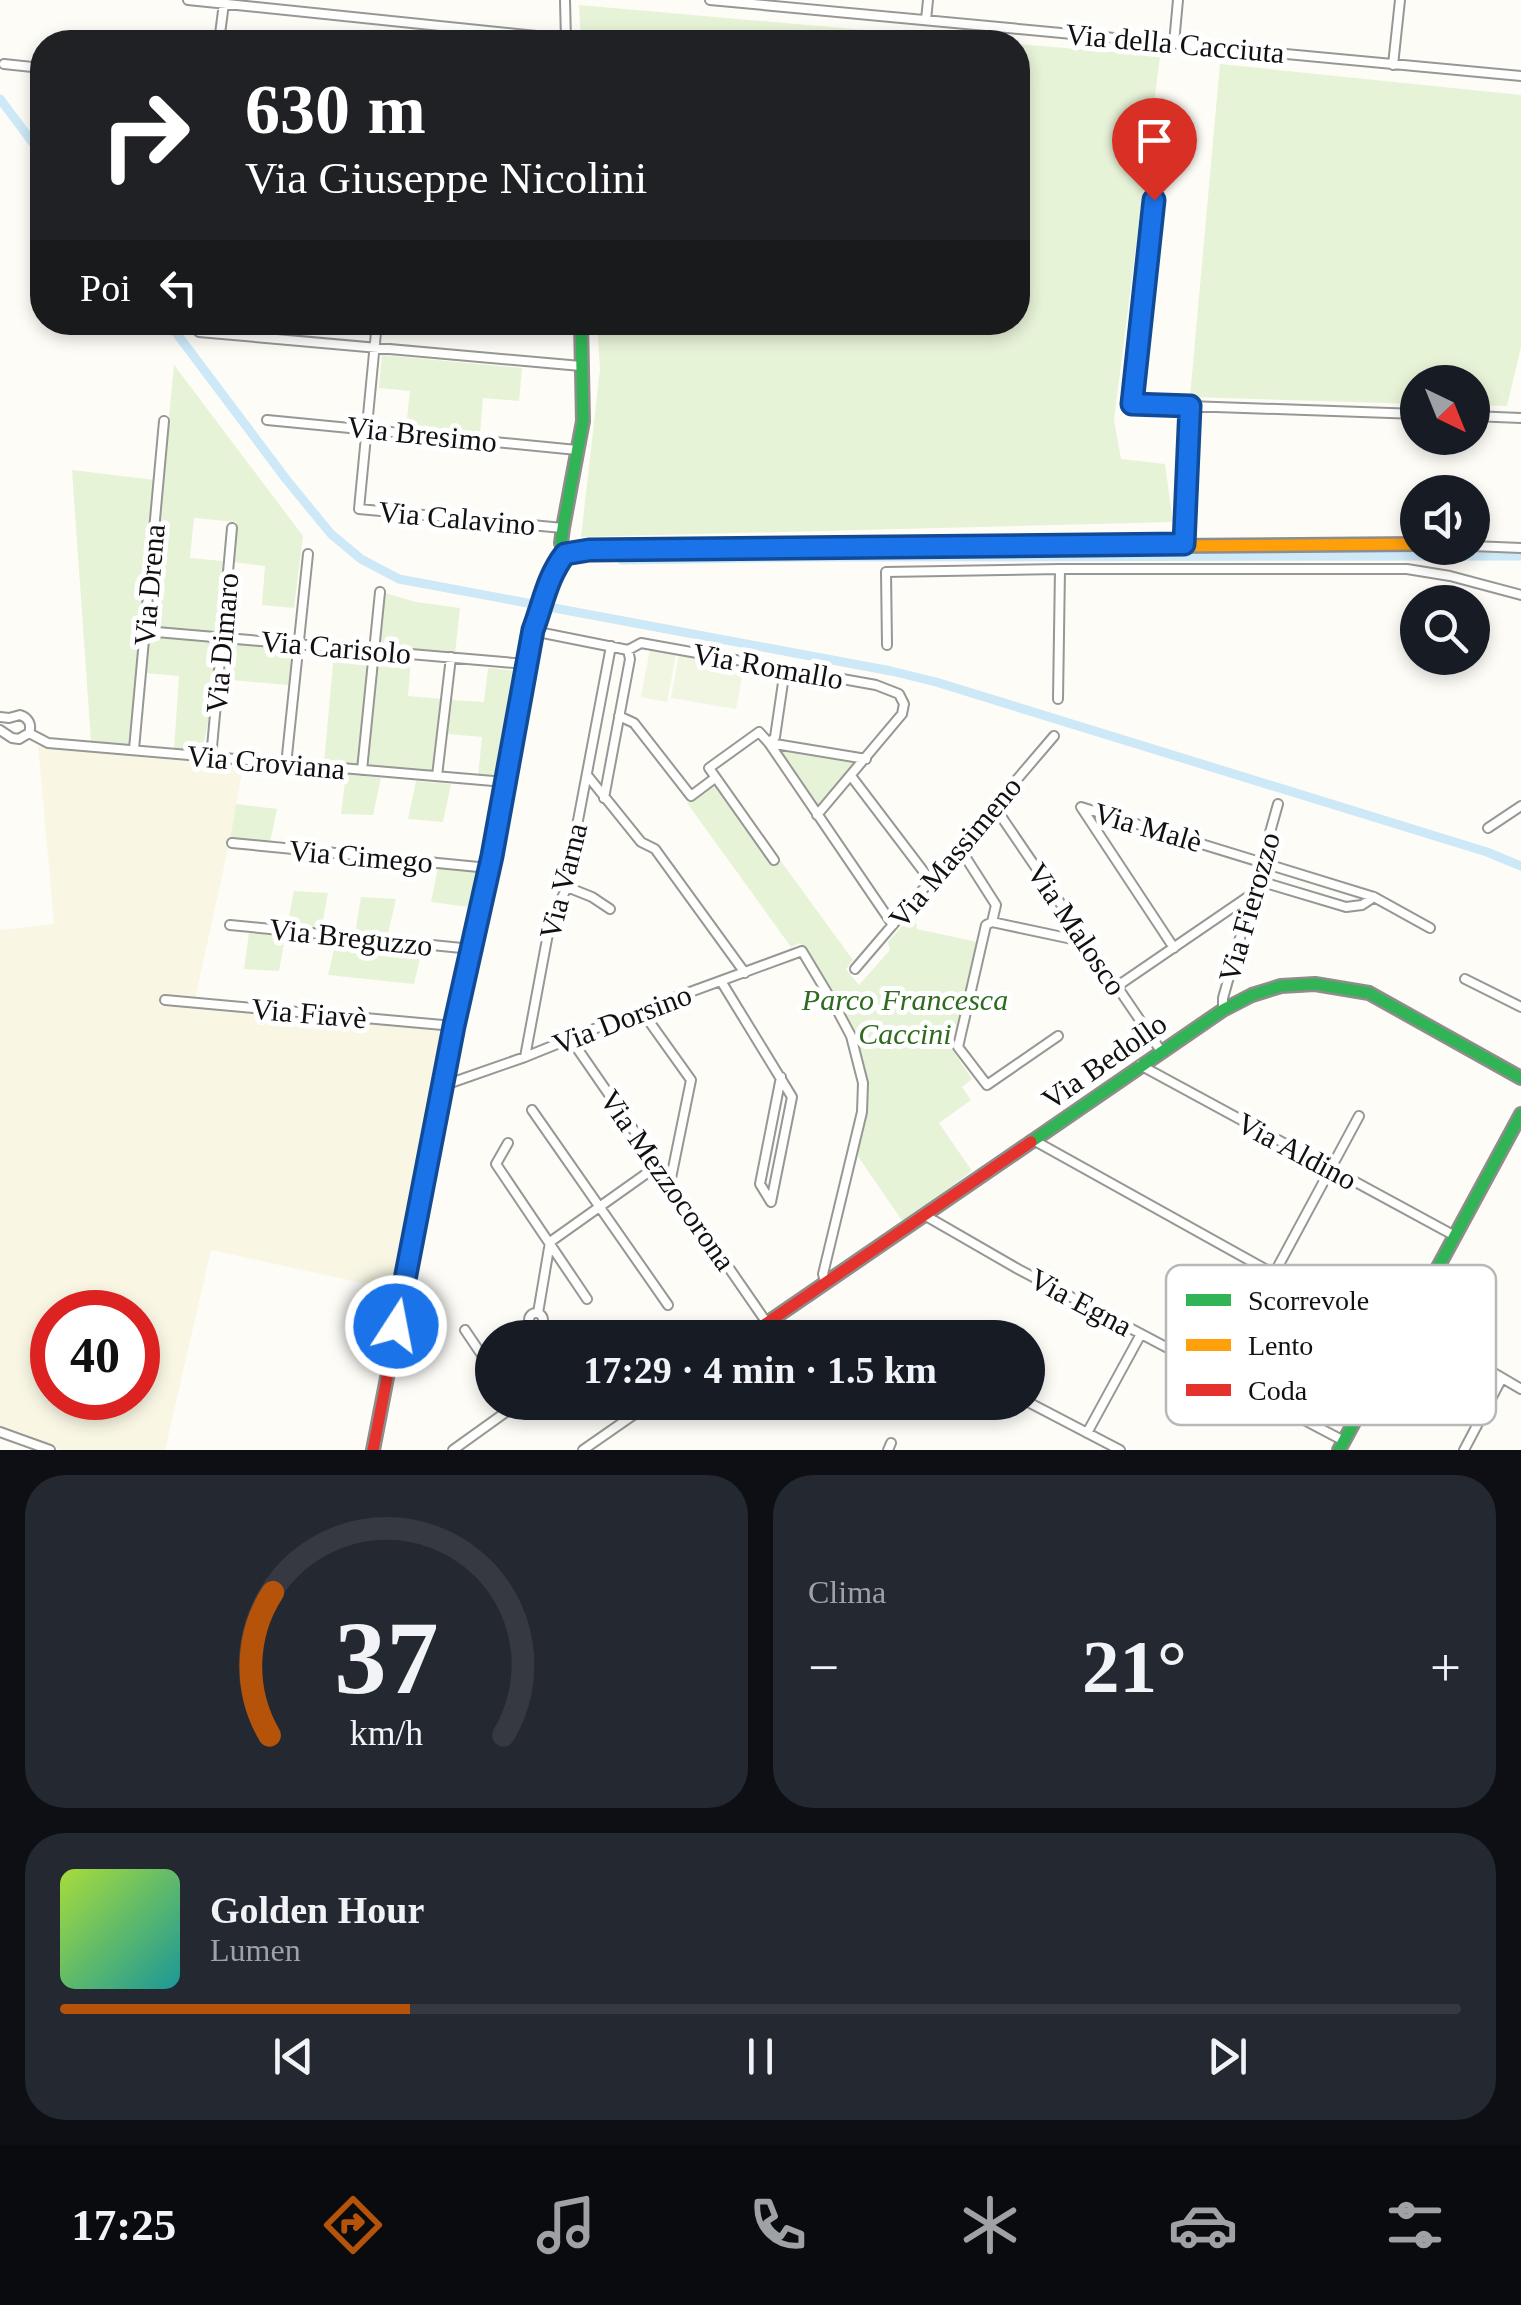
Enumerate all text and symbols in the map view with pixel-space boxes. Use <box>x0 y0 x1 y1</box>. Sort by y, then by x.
street label: Via della Cacciuta <box>1064 17 1286 69</box>
icon: right <box>80 70 210 200</box>
text: 630 m <box>245 71 426 148</box>
pin <box>1112 98 1197 201</box>
icon: arrive <box>1127 113 1182 168</box>
text: Via Giuseppe Nicolini <box>245 153 647 203</box>
icon: left <box>151 260 206 315</box>
text: Poi <box>80 267 131 309</box>
north arrow <box>1400 365 1490 455</box>
map controls <box>1400 365 1490 675</box>
street label: Via Bresimo <box>345 410 499 458</box>
button: sound <box>1400 475 1490 565</box>
street label: Via Calavino <box>377 495 537 541</box>
street label: Via Drena <box>127 523 171 647</box>
street label: Via Dimaro <box>199 572 245 714</box>
button: search <box>1400 585 1490 675</box>
street label: Via Carisolo <box>260 624 412 670</box>
street label: Via Romallo <box>690 637 846 695</box>
street label: Via Croviana <box>185 739 347 785</box>
street label: Via Massimeno <box>882 770 1028 934</box>
street label: Via Malè <box>1090 796 1206 858</box>
street label: Via Varna <box>533 820 593 942</box>
street label: Via Fierozzo <box>1212 828 1286 986</box>
street label: Via Cimego <box>288 833 434 879</box>
street label: Via Malosco <box>1021 857 1133 1001</box>
street label: Via Breguzzo <box>268 912 434 962</box>
street label: Via Dorsino <box>548 977 696 1061</box>
park label: Parco Francesca Caccini <box>801 983 1008 1050</box>
street label: Via Fiavè <box>250 992 368 1034</box>
street label: Via Bedollo <box>1036 1006 1172 1116</box>
street label: Via Mezzocorona <box>594 1084 742 1276</box>
street label: Via Aldino <box>1232 1106 1362 1196</box>
street label: Via Egna <box>1024 1261 1138 1343</box>
legend <box>1166 1265 1496 1425</box>
position arrow <box>344 1274 448 1378</box>
text: Scorrevole <box>1248 1285 1369 1316</box>
speed limit sign: 40 <box>30 1290 160 1420</box>
text: Lento <box>1248 1330 1313 1361</box>
text: 17:29 · 4 min · 1.5 km <box>583 1349 937 1391</box>
text: Coda <box>1248 1375 1308 1406</box>
text: Clima <box>808 1574 886 1610</box>
text: 37 <box>335 1600 439 1715</box>
text: 21° <box>1082 1625 1187 1708</box>
text: − <box>808 1637 839 1698</box>
text: + <box>1430 1637 1461 1698</box>
text: km/h <box>350 1713 423 1753</box>
text: Golden Hour <box>210 1889 424 1931</box>
text: Lumen <box>210 1932 301 1968</box>
icon: previous <box>266 2029 321 2084</box>
icon: pause <box>733 2029 788 2084</box>
icon: next <box>1200 2029 1255 2084</box>
icon: directions <box>318 2190 388 2260</box>
icon: music <box>531 2190 601 2260</box>
icon: phone <box>743 2190 813 2260</box>
icon: climate <box>955 2190 1025 2260</box>
icon: car <box>1168 2190 1238 2260</box>
icon: filters <box>1380 2190 1450 2260</box>
text: 17:25 <box>71 2200 176 2250</box>

